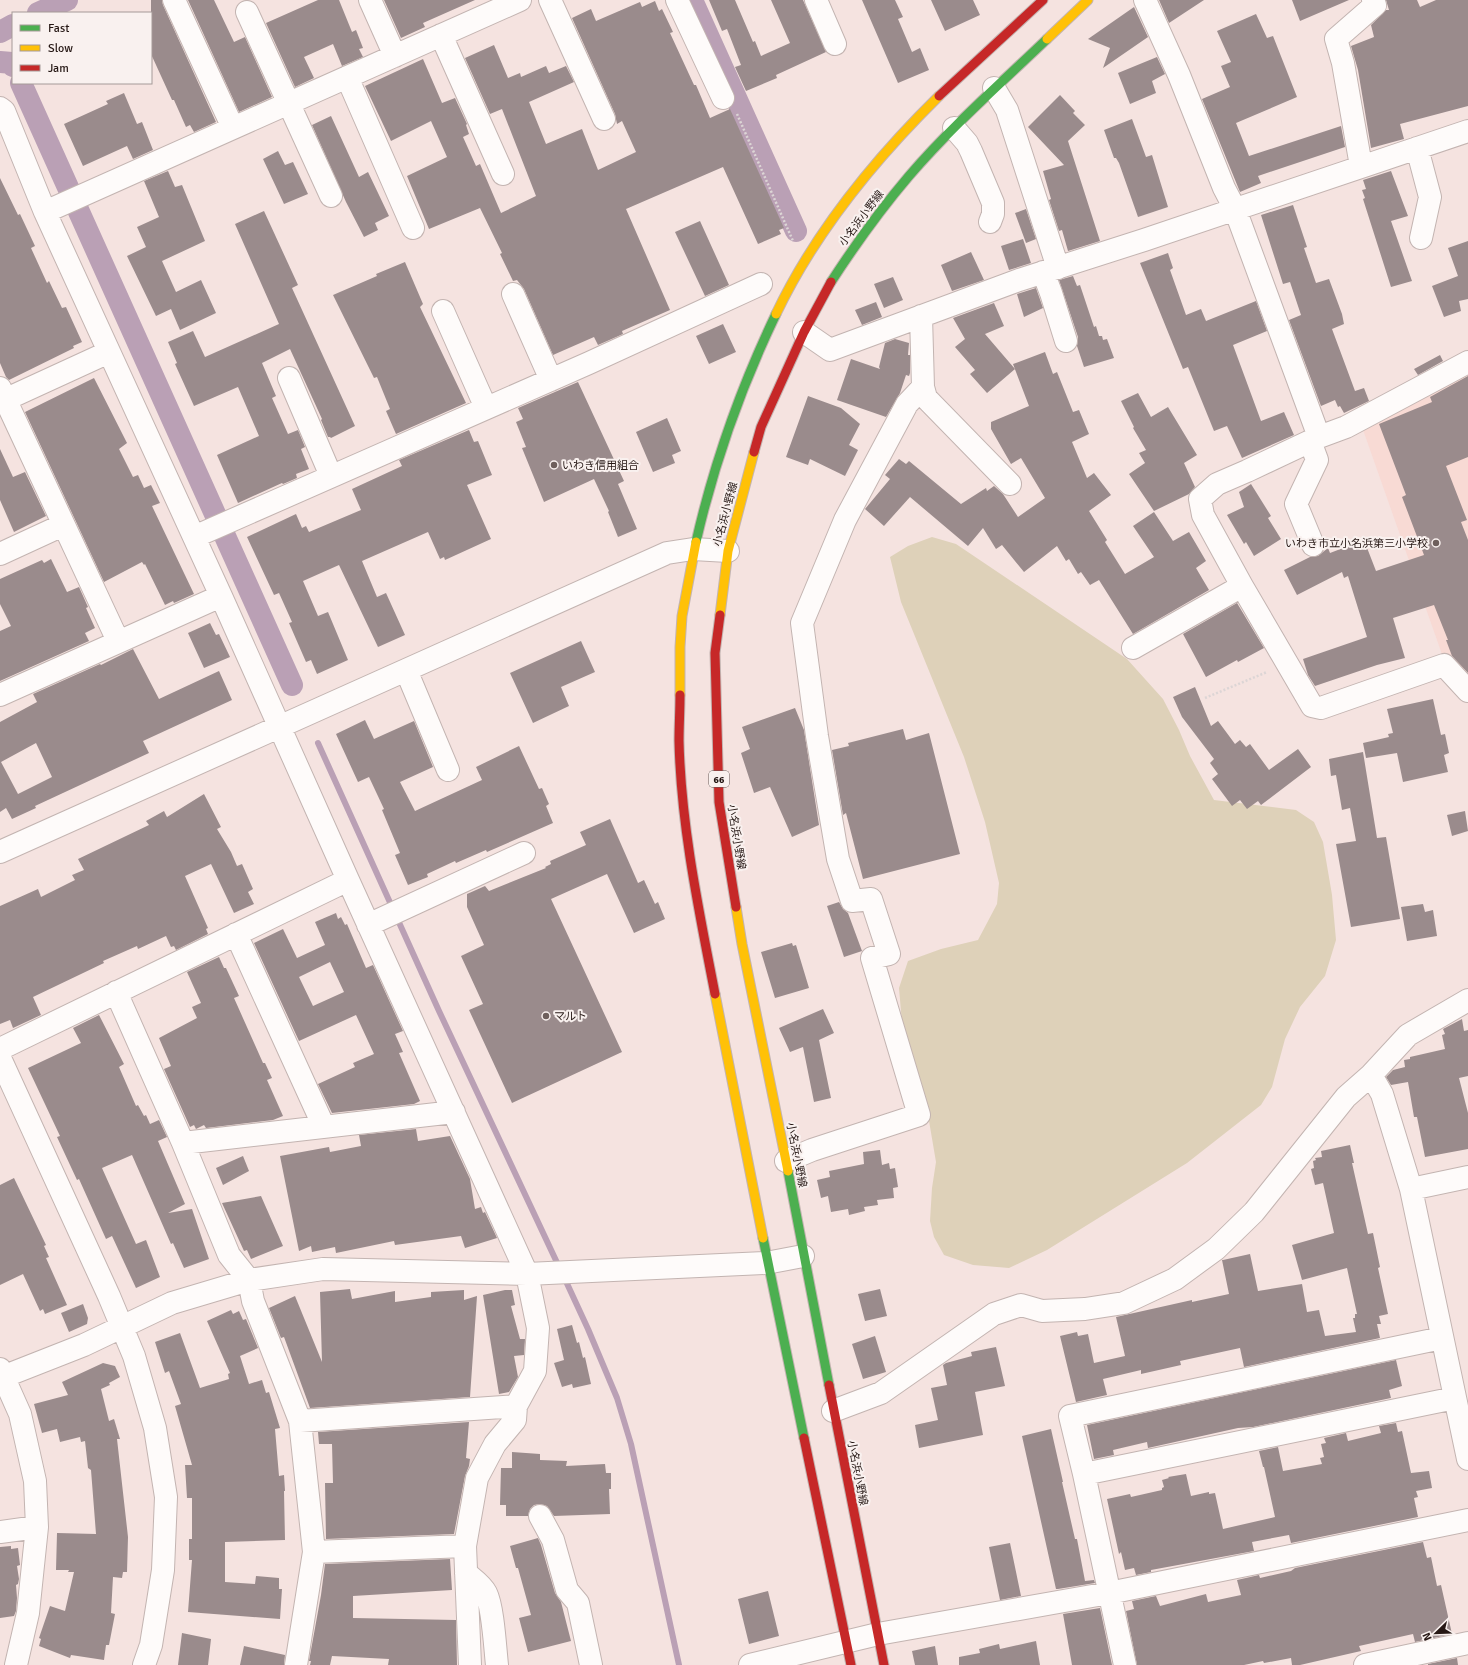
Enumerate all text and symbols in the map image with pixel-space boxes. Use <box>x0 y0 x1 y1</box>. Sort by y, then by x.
legend <box>12 12 152 84</box>
text: Fast <box>48 21 69 36</box>
text: Slow <box>48 41 73 56</box>
text: Jam <box>48 61 69 76</box>
street label: 小名浜小野線 <box>836 188 886 249</box>
place label: いわき信用組合 <box>562 459 639 472</box>
marker: いわき信用組合 <box>549 460 559 470</box>
street label: 小名浜小野線 <box>711 481 740 548</box>
place label: いわき市立小名浜第三小学校 <box>1285 537 1428 550</box>
marker: いわき市立小名浜第三小学校 <box>1431 538 1441 548</box>
road number: 66 <box>709 771 729 787</box>
street label: 小名浜小野線 <box>725 803 748 871</box>
place label: マルト <box>554 1010 587 1023</box>
marker: マルト <box>541 1011 551 1021</box>
street label: 小名浜小野線 <box>784 1121 809 1189</box>
street label: 小名浜小野線 <box>845 1439 870 1507</box>
north arrow <box>1416 1613 1456 1653</box>
text: N <box>1420 1631 1435 1643</box>

